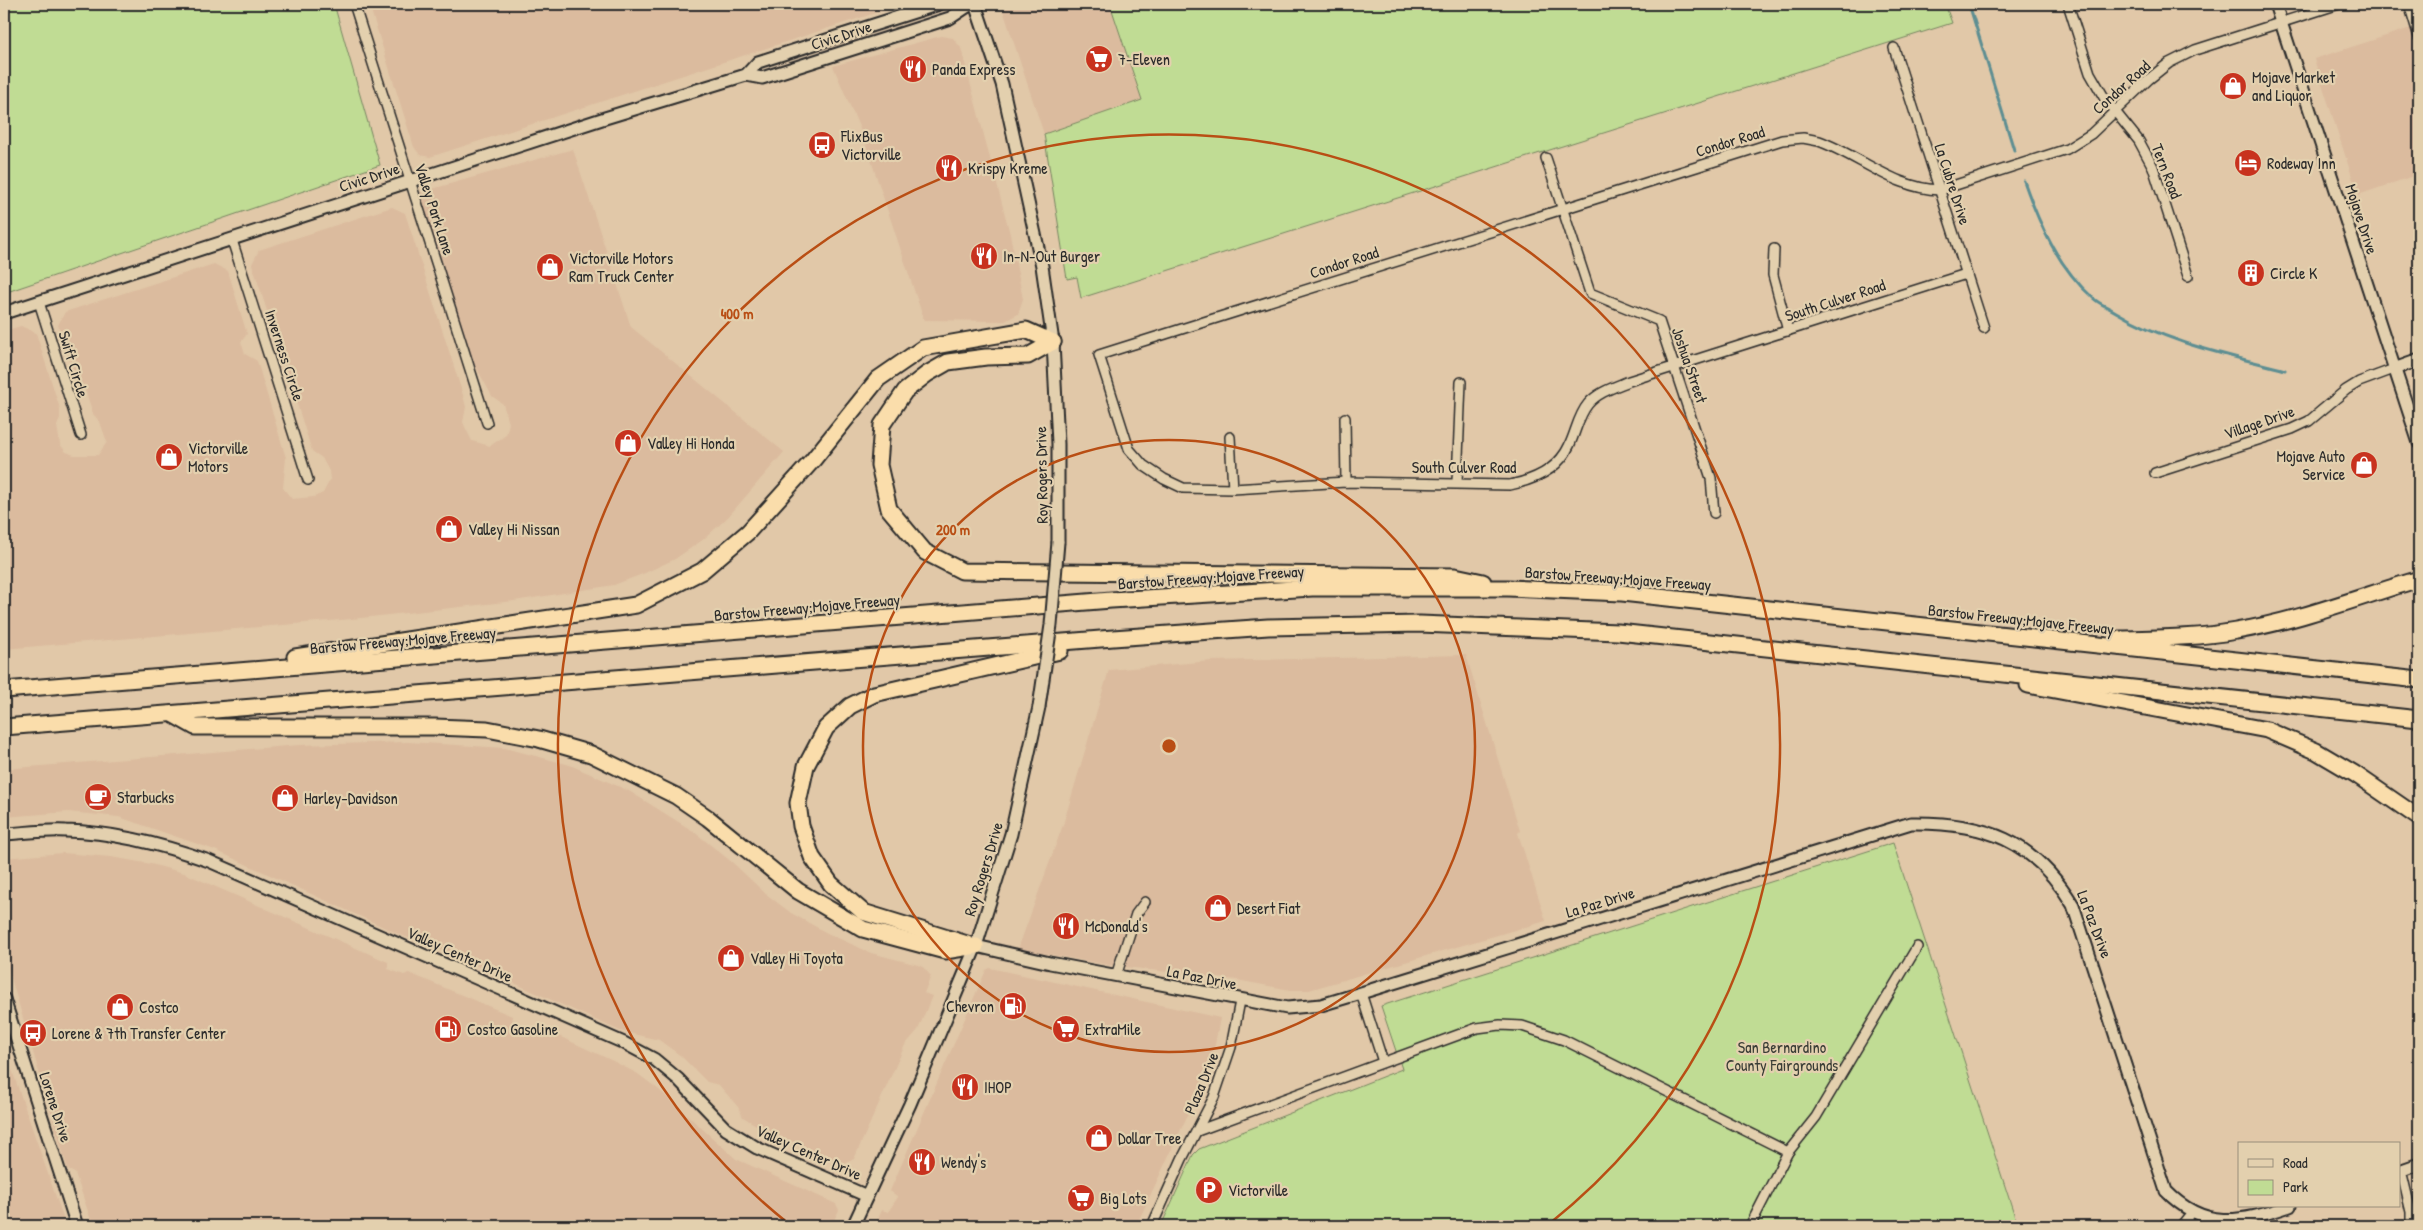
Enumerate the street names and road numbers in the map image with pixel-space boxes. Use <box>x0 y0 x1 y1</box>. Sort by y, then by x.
street label: Civic Drive <box>808 15 875 55</box>
street label: Condor Road <box>2087 55 2155 119</box>
street label: Condor Road <box>1693 120 1767 162</box>
street label: Tern Road <box>2146 140 2188 202</box>
street label: La Cubre Drive <box>1930 141 1977 228</box>
street label: Civic Drive <box>336 157 403 197</box>
street label: Valley Park Lane <box>410 160 460 258</box>
street label: Mojave Drive <box>2340 181 2384 258</box>
street label: Condor Road <box>1307 241 1381 283</box>
street label: South Culver Road <box>1782 273 1888 327</box>
street label: Inverness Circle <box>260 306 310 404</box>
street label: Joshua Street <box>1667 324 1713 406</box>
street label: Swift Circle <box>53 328 95 401</box>
street label: Village Drive <box>2221 400 2298 444</box>
street label: Roy Rogers Drive <box>1029 425 1053 524</box>
street label: South Culver Road <box>1412 456 1516 478</box>
street label: Barstow Freeway;Mojave Freeway <box>1117 560 1305 594</box>
street label: Barstow Freeway;Mojave Freeway <box>1524 561 1712 595</box>
street label: Barstow Freeway;Mojave Freeway <box>713 588 901 626</box>
street label: Barstow Freeway;Mojave Freeway <box>1927 598 2115 640</box>
street label: Barstow Freeway;Mojave Freeway <box>309 621 497 659</box>
street label: Roy Rogers Drive <box>958 819 1008 919</box>
street label: La Paz Drive <box>1563 881 1638 923</box>
street label: La Paz Drive <box>2072 887 2118 961</box>
street label: Valley Center Drive <box>404 921 517 987</box>
street label: La Paz Drive <box>1165 959 1239 995</box>
street label: Plaza Drive <box>1179 1048 1224 1117</box>
street label: Lorene Drive <box>34 1069 78 1145</box>
street label: Valley Center Drive <box>753 1119 866 1185</box>

